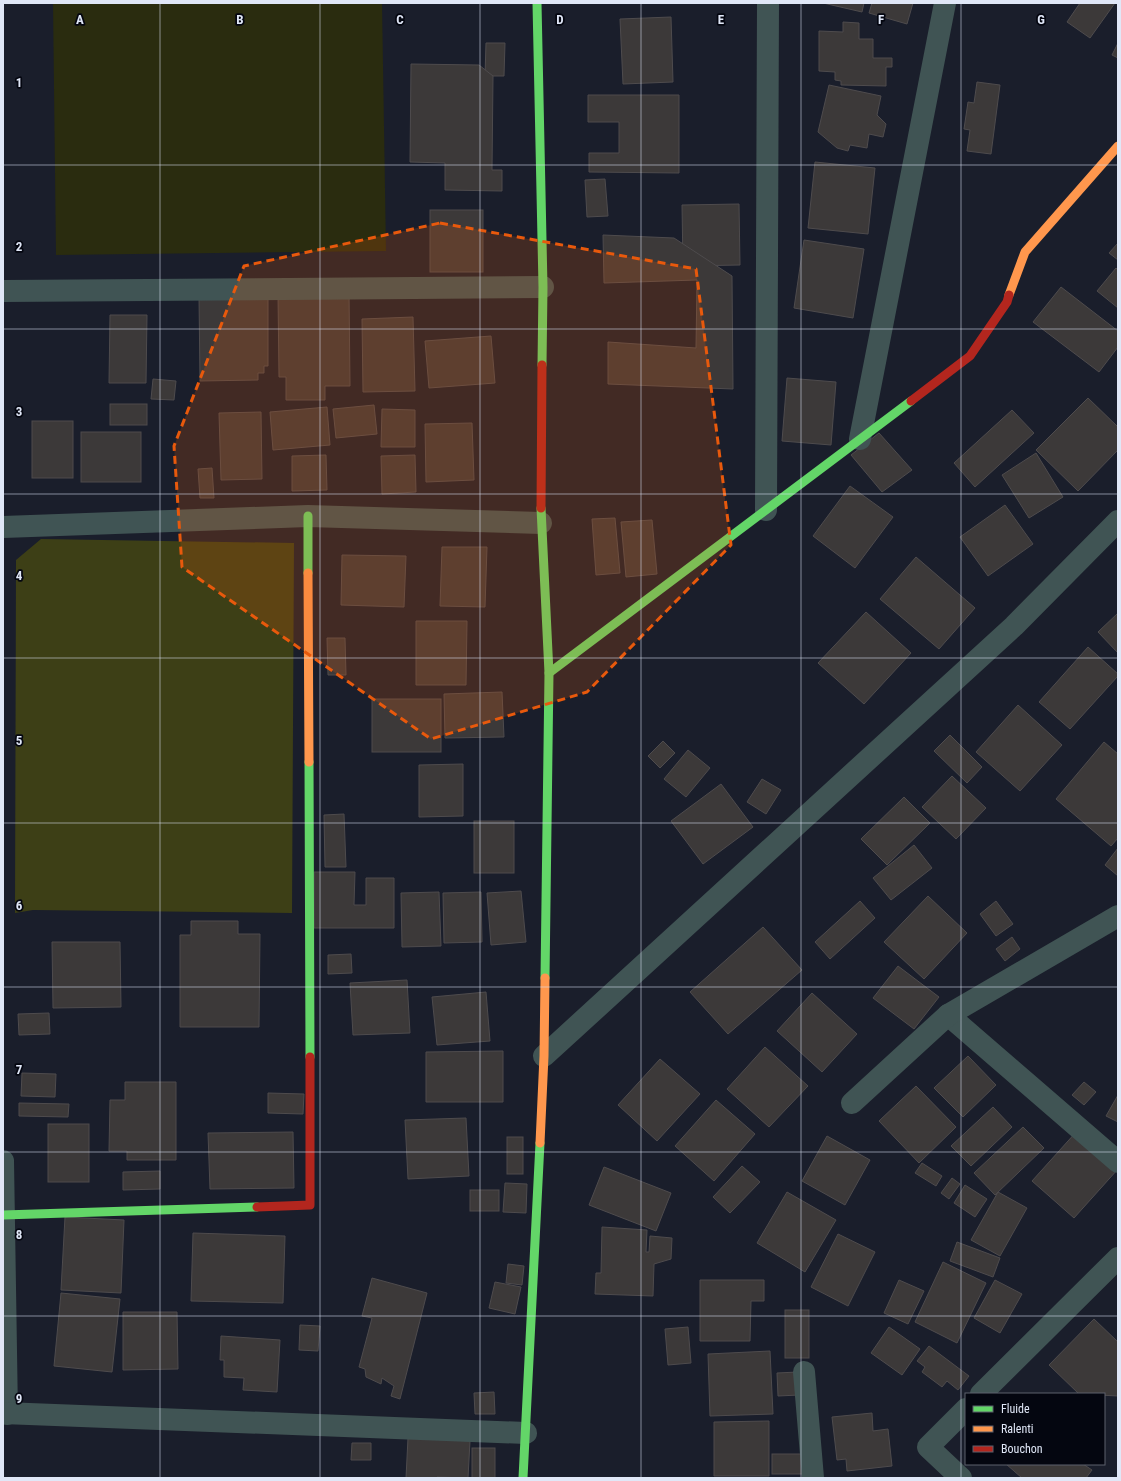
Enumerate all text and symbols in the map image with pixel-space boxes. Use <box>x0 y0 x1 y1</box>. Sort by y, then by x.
text: A <box>76 12 84 27</box>
text: B <box>236 12 244 27</box>
text: C <box>396 12 404 27</box>
text: D <box>556 12 564 27</box>
text: E <box>718 12 725 27</box>
text: F <box>878 12 884 27</box>
text: G <box>1037 12 1045 27</box>
text: 1 <box>16 75 22 90</box>
text: 2 <box>16 239 23 254</box>
text: 3 <box>16 404 22 419</box>
text: 4 <box>16 568 23 583</box>
text: 5 <box>16 733 23 748</box>
text: 6 <box>16 898 23 913</box>
text: 7 <box>16 1062 23 1077</box>
text: 8 <box>16 1227 22 1242</box>
text: 9 <box>16 1391 22 1406</box>
legend <box>965 1393 1105 1465</box>
text: Fluide <box>1001 1402 1030 1416</box>
text: Ralenti <box>1001 1422 1034 1436</box>
text: Bouchon <box>1001 1442 1043 1456</box>

